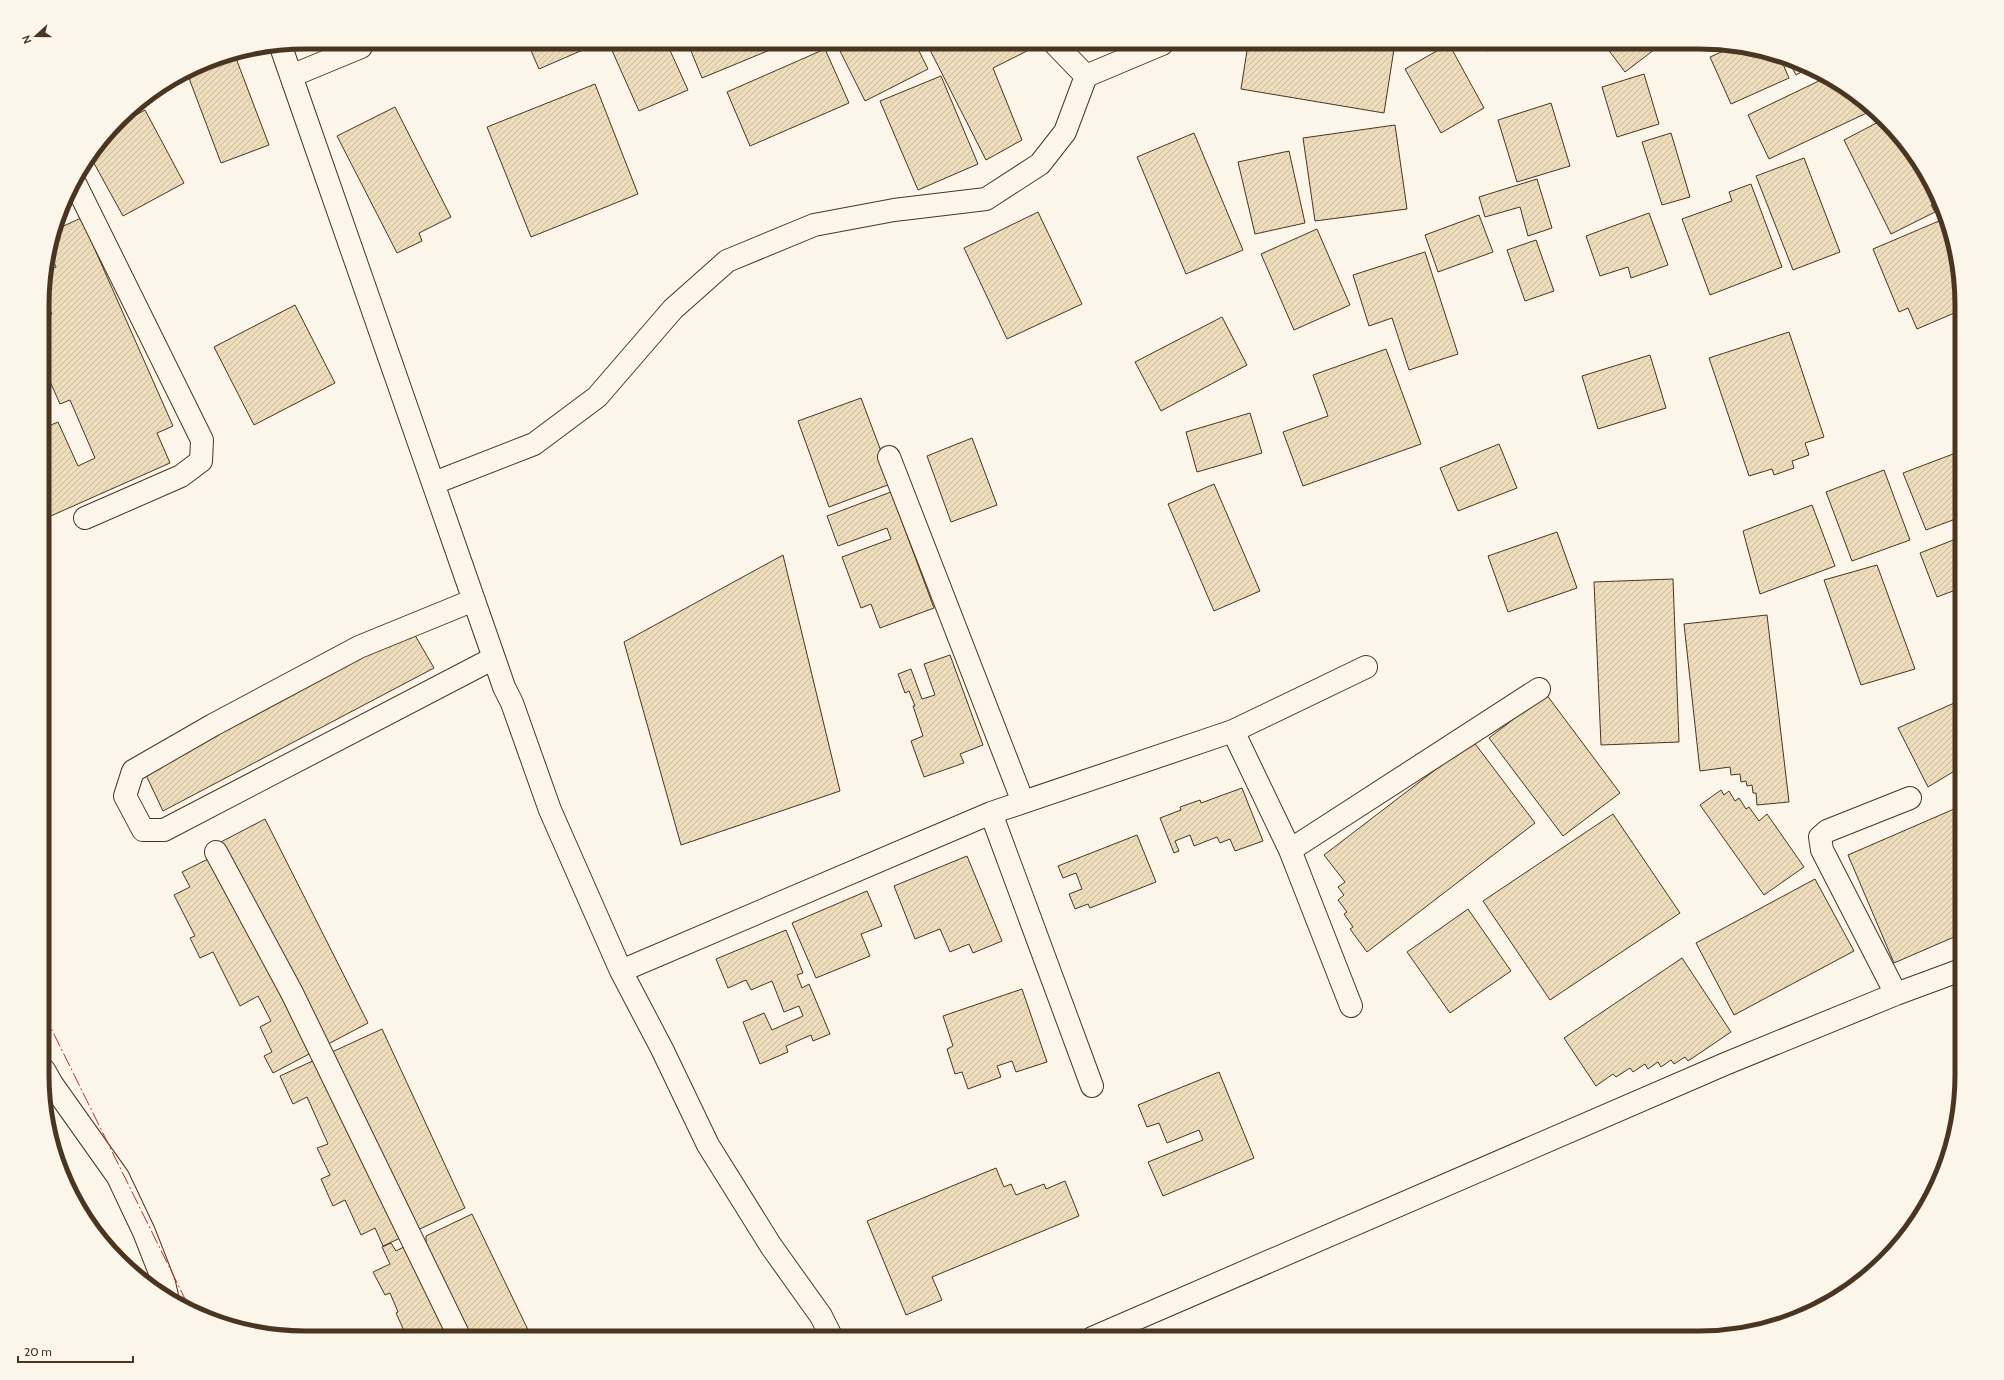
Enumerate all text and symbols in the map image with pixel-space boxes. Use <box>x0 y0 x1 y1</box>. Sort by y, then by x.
north arrow <box>16 16 56 56</box>
text: N <box>19 33 35 46</box>
scale bar <box>18 1338 133 1364</box>
text: 20 m <box>24 1344 52 1359</box>

